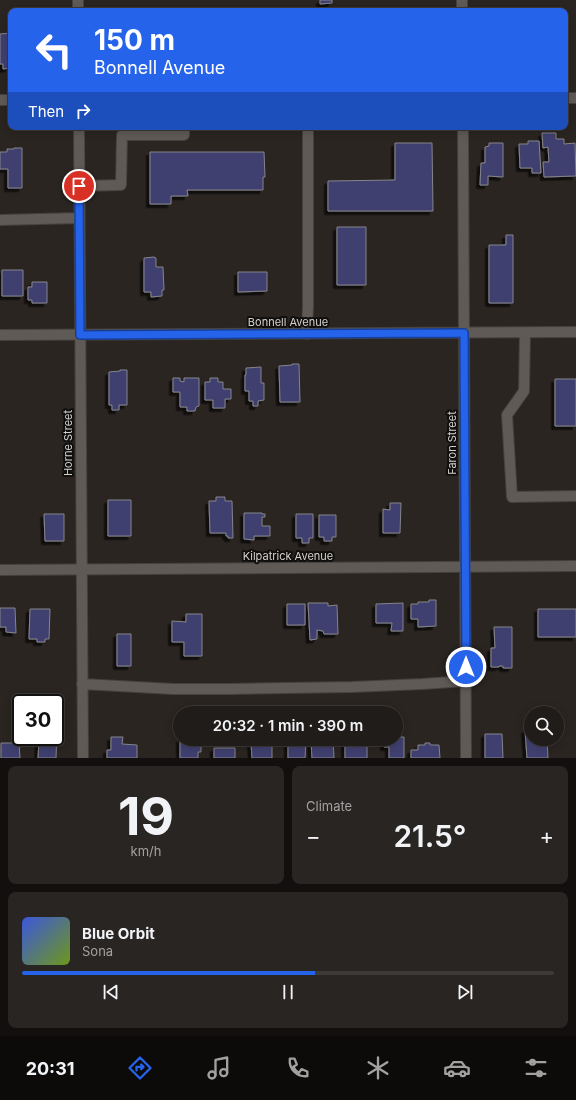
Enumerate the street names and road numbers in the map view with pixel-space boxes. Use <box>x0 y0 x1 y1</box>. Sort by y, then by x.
street label: Bonnell Avenue <box>248 315 328 329</box>
street label: Horne Street <box>61 410 75 476</box>
street label: Faron Street <box>445 411 459 475</box>
street label: Kilpatrick Avenue <box>243 549 333 563</box>

